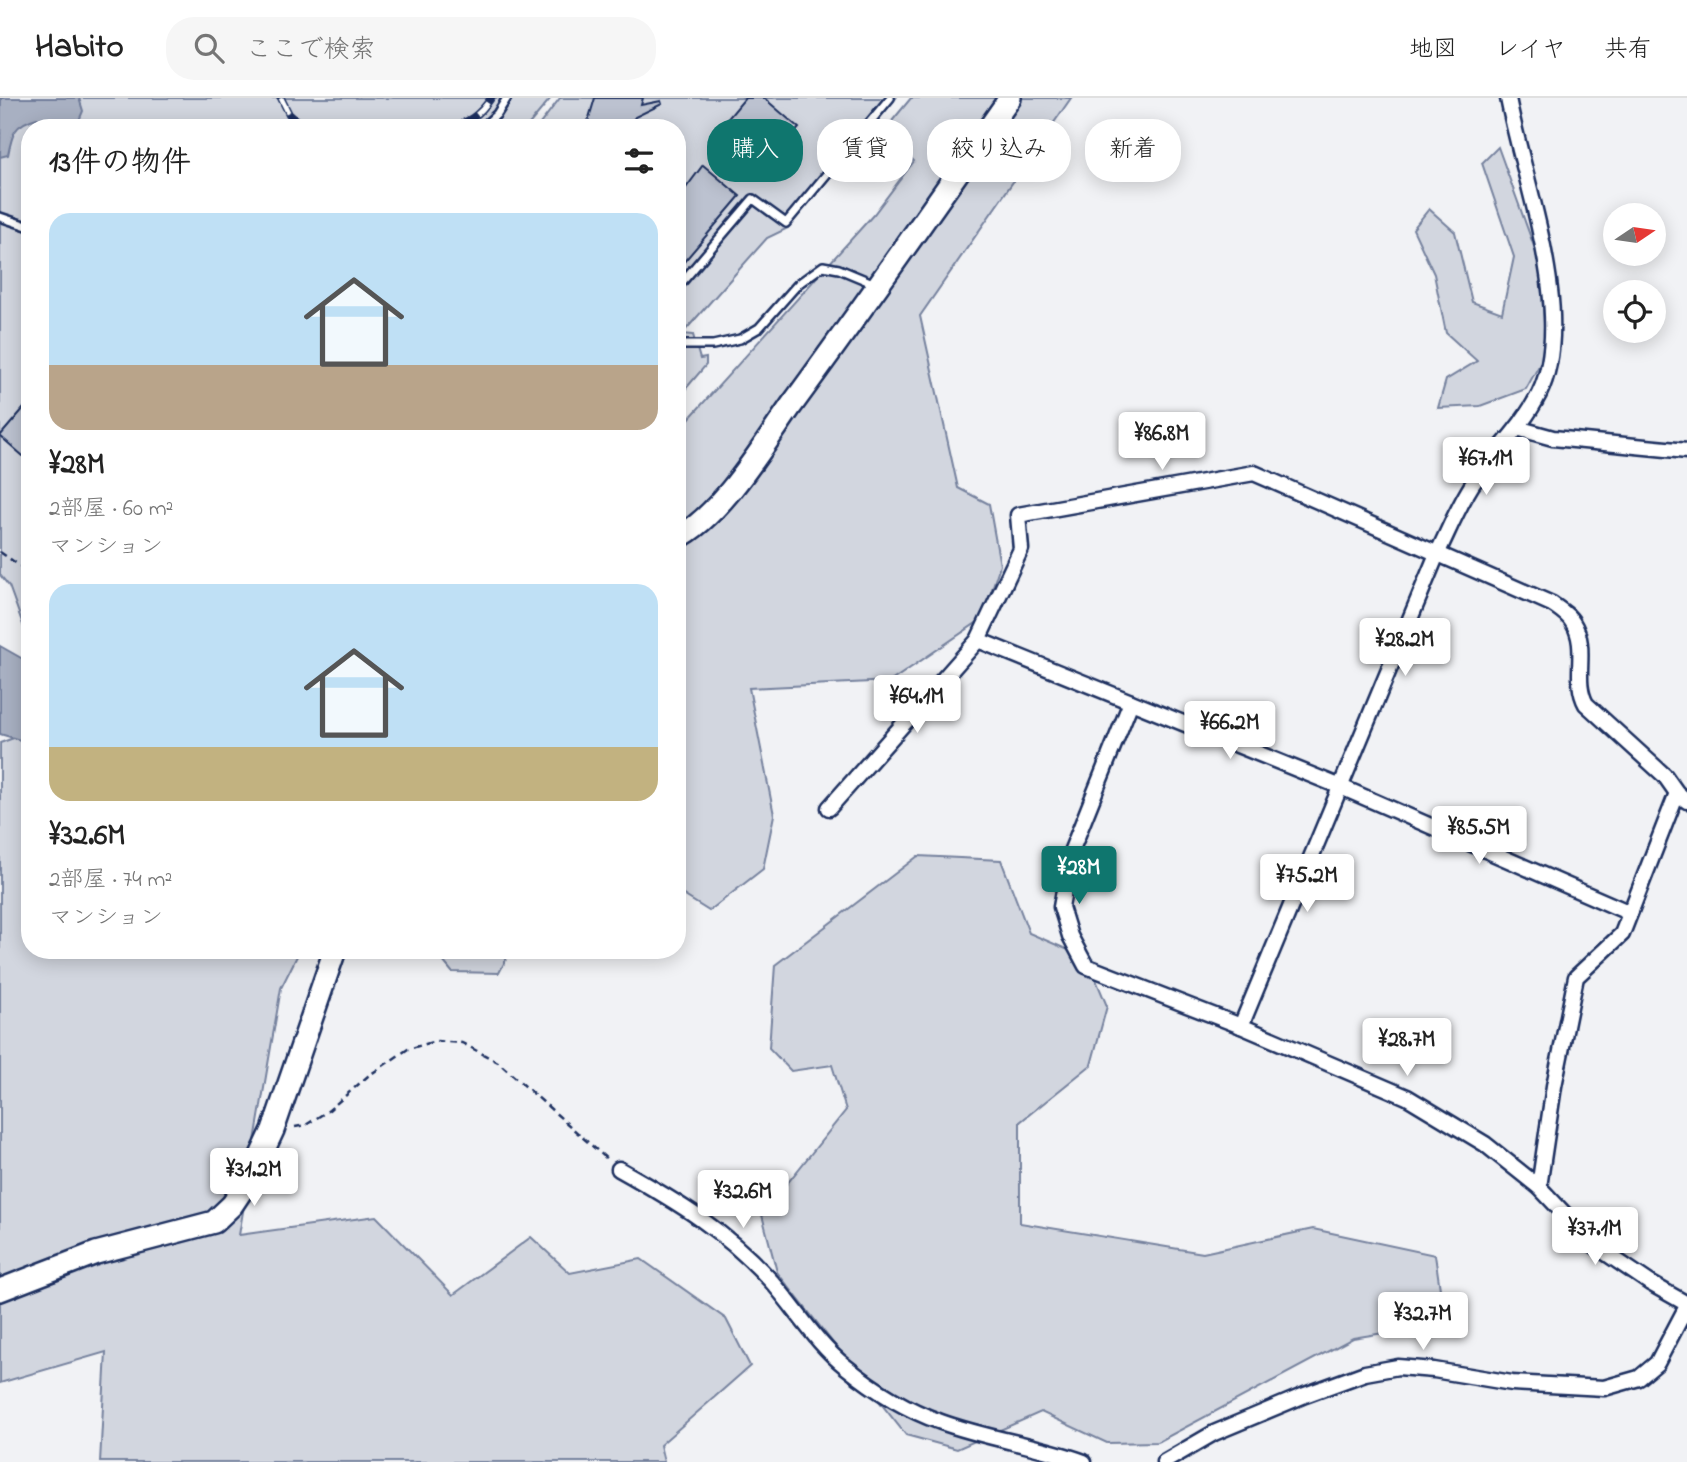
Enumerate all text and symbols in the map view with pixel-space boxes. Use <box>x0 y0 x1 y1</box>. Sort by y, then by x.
search box <box>166 17 656 80</box>
text: Habito <box>35 24 124 72</box>
icon: search <box>190 29 228 67</box>
text: ここで検索 <box>246 32 376 70</box>
text: 地図 <box>1409 33 1457 68</box>
text: レイヤ <box>1495 33 1566 68</box>
text: 共有 <box>1604 33 1652 68</box>
chip: 購入 <box>707 119 803 182</box>
chip: 賃貸 <box>817 119 913 182</box>
chip: 絞り込み <box>927 119 1071 182</box>
chip: 新着 <box>1085 119 1181 182</box>
text: 13件の物件 <box>49 142 191 186</box>
icon: filters <box>620 142 658 180</box>
north arrow <box>1603 203 1666 266</box>
map controls <box>1603 203 1666 343</box>
icon: home <box>291 259 417 385</box>
button: locate <box>1603 280 1666 343</box>
pin: ¥86.8M <box>1105 412 1219 472</box>
text: ¥86.8M <box>1135 418 1190 451</box>
pin: ¥67.1M <box>1429 438 1543 497</box>
text: ¥67.1M <box>1459 443 1513 476</box>
text: ¥28M <box>49 444 105 488</box>
text: 2部屋 · 60 m² <box>49 493 173 526</box>
text: マンション <box>49 531 163 564</box>
pin: ¥28.2M <box>1348 618 1462 678</box>
text: ¥28.2M <box>1375 624 1435 657</box>
icon: home <box>291 630 417 756</box>
pin: ¥64.1M <box>860 676 974 735</box>
text: ¥64.1M <box>890 681 944 714</box>
pin: ¥66.2M <box>1173 702 1287 761</box>
text: ¥66.2M <box>1200 707 1260 740</box>
pin: ¥85.5M <box>1422 806 1536 866</box>
text: ¥85.5M <box>1448 812 1510 845</box>
text: ¥32.6M <box>49 815 126 859</box>
pin: ¥28M <box>1038 846 1120 906</box>
text: ¥28M <box>1058 852 1101 885</box>
pin: ¥75.2M <box>1250 854 1364 914</box>
text: ¥75.2M <box>1276 860 1338 893</box>
text: 2部屋 · 74 m² <box>49 864 172 897</box>
text: マンション <box>49 902 163 935</box>
pin: ¥28.7M <box>1350 1018 1464 1078</box>
text: ¥28.7M <box>1378 1024 1436 1057</box>
pin: ¥31.2M <box>197 1148 311 1208</box>
text: ¥31.2M <box>226 1154 282 1187</box>
pin: ¥32.6M <box>686 1170 800 1230</box>
text: ¥32.6M <box>714 1176 772 1209</box>
pin: ¥37.1M <box>1538 1208 1652 1267</box>
text: ¥37.1M <box>1568 1213 1622 1246</box>
pin: ¥32.7M <box>1366 1292 1480 1352</box>
text: ¥32.7M <box>1394 1298 1452 1331</box>

